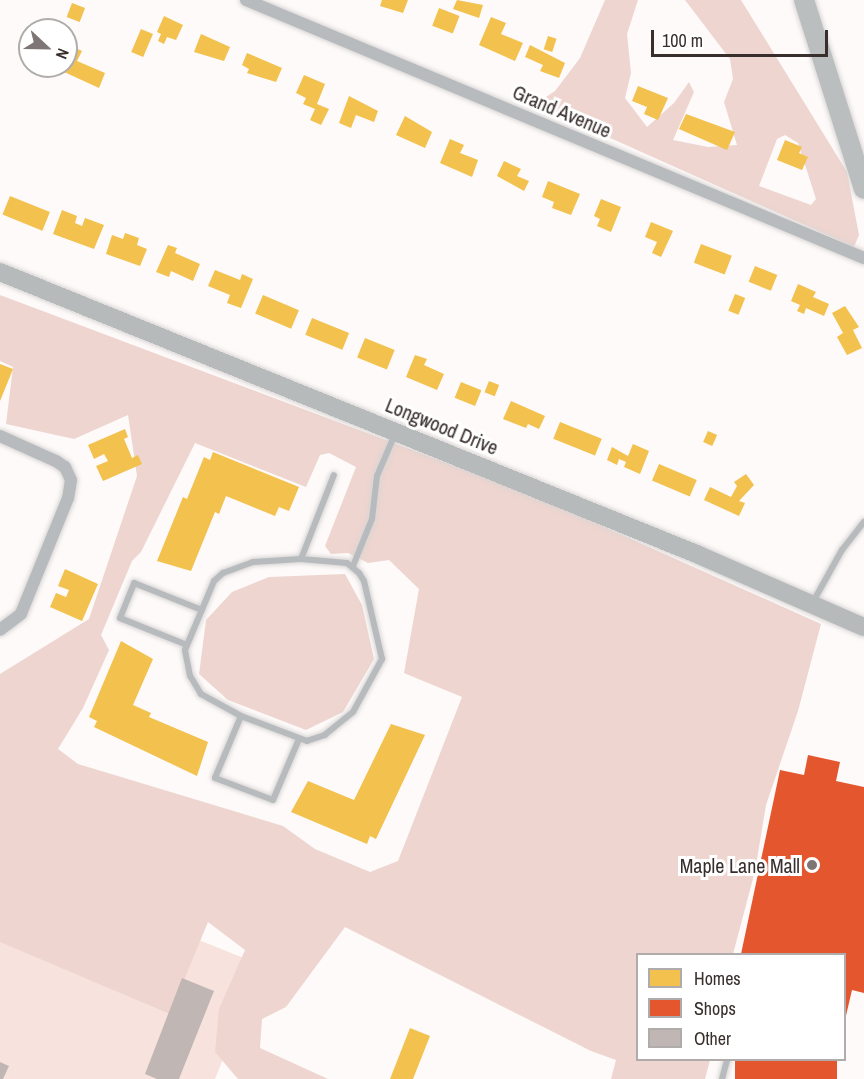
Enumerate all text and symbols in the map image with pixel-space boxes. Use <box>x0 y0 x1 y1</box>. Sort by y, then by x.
north arrow <box>18 18 78 78</box>
scale bar <box>654 18 831 56</box>
text: 100 m <box>662 28 703 53</box>
text: N <box>51 45 75 63</box>
street label: Grand Avenue <box>509 79 615 143</box>
street label: Longwood Drive <box>382 393 502 459</box>
place label: Maple Lane Mall <box>680 853 800 877</box>
marker: Maple Lane Mall <box>805 858 819 872</box>
legend <box>636 953 846 1061</box>
text: Homes <box>694 966 741 991</box>
text: Shops <box>694 996 736 1021</box>
text: Other <box>694 1026 731 1051</box>

